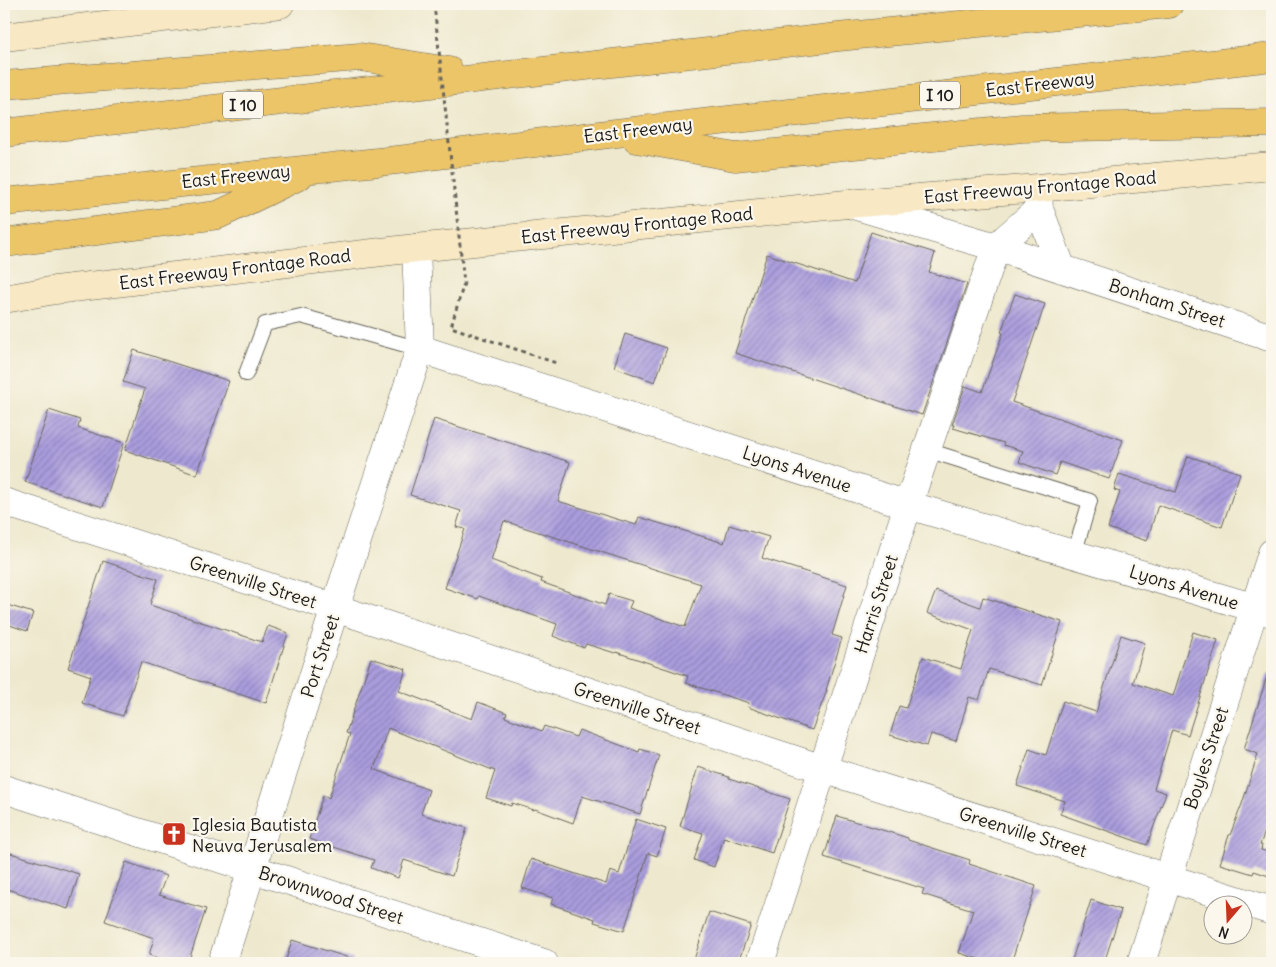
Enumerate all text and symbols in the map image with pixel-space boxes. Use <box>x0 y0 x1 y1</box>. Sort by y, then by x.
street label: East Freeway <box>984 66 1096 102</box>
road number: I 10 <box>920 82 960 108</box>
road number: I 10 <box>223 92 263 118</box>
street label: East Freeway <box>582 112 694 148</box>
street label: East Freeway <box>180 159 292 193</box>
street label: East Freeway Frontage Road <box>923 165 1158 209</box>
street label: East Freeway Frontage Road <box>520 201 755 249</box>
street label: East Freeway Frontage Road <box>118 243 352 295</box>
street label: Bonham Street <box>1106 273 1228 333</box>
street label: Lyons Avenue <box>740 441 854 497</box>
street label: Greenville Street <box>187 551 319 613</box>
street label: Harris Street <box>849 552 903 656</box>
street label: Lyons Avenue <box>1127 559 1241 615</box>
street label: Port Street <box>296 611 344 701</box>
street label: Greenville Street <box>571 677 703 739</box>
street label: Boyles Street <box>1179 704 1233 812</box>
street label: Greenville Street <box>956 802 1090 862</box>
place label: Iglesia Bautista Neuva Jerusalem <box>192 813 333 857</box>
church icon: Iglesia Bautista Neuva Jerusalem <box>161 821 187 847</box>
street label: Brownwood Street <box>256 861 406 929</box>
north arrow <box>1204 894 1254 944</box>
text: N <box>1216 922 1231 942</box>

